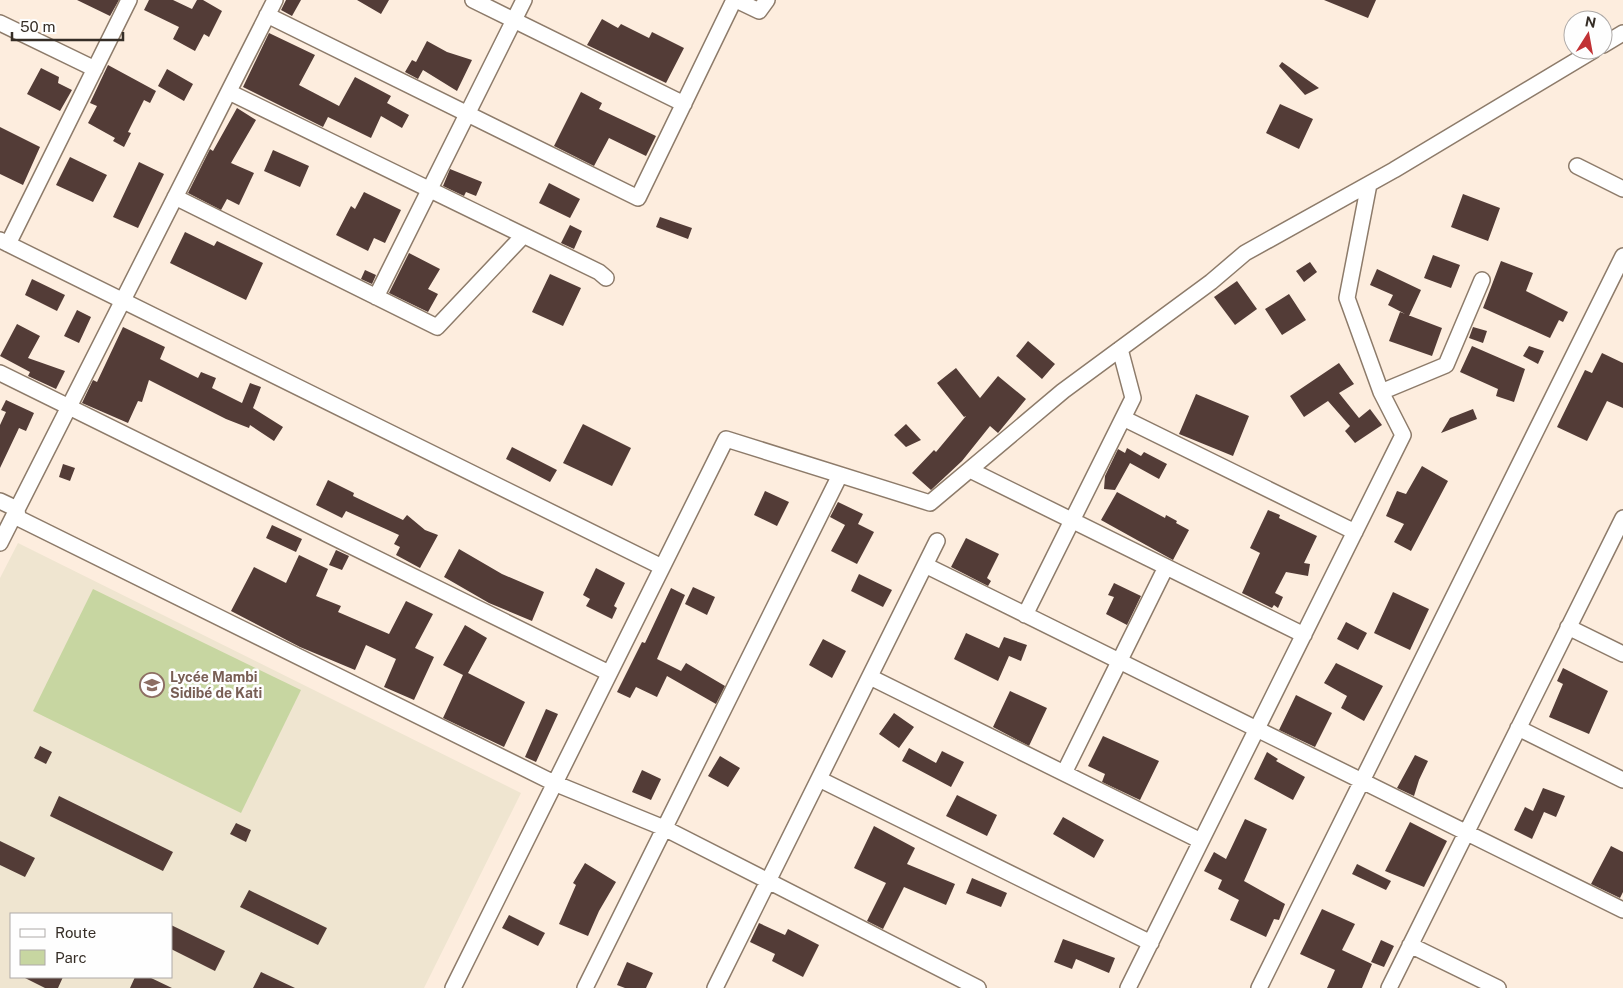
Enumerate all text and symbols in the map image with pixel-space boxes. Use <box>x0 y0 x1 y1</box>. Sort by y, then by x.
scale bar <box>12 10 124 42</box>
north arrow <box>1563 10 1613 60</box>
text: N <box>1584 13 1597 31</box>
text: 50 m <box>20 18 55 35</box>
place label: Lycée Mambi Sidibé de Kati <box>170 669 262 701</box>
school or university icon: Lycée Mambi Sidibé de Kati <box>139 672 165 698</box>
legend <box>10 913 172 978</box>
text: Route <box>55 924 96 941</box>
text: Parc <box>55 949 87 966</box>

